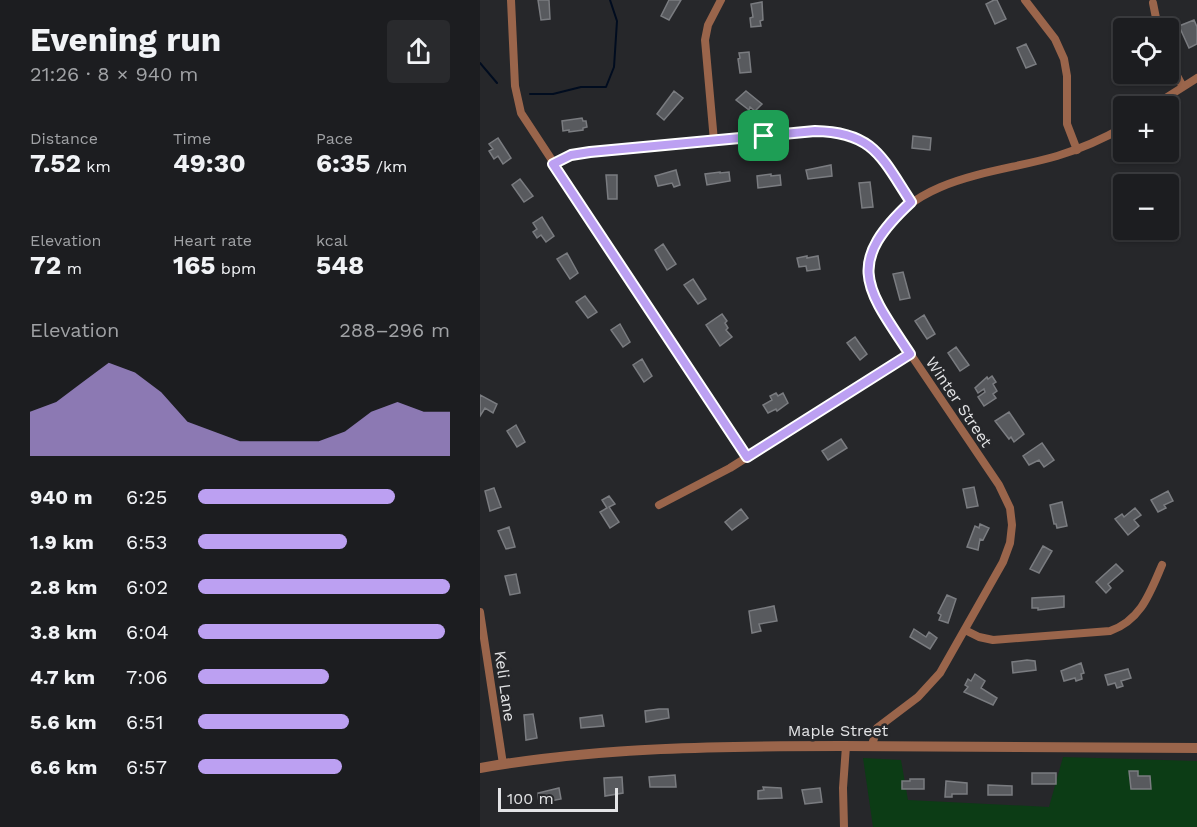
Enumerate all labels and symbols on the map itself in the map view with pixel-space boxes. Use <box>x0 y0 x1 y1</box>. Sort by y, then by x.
pin <box>738 110 789 161</box>
street label: Winter Street <box>922 353 996 451</box>
street label: Keli Lane <box>491 649 519 723</box>
street label: Maple Street <box>788 721 888 740</box>
scale bar <box>498 785 618 812</box>

